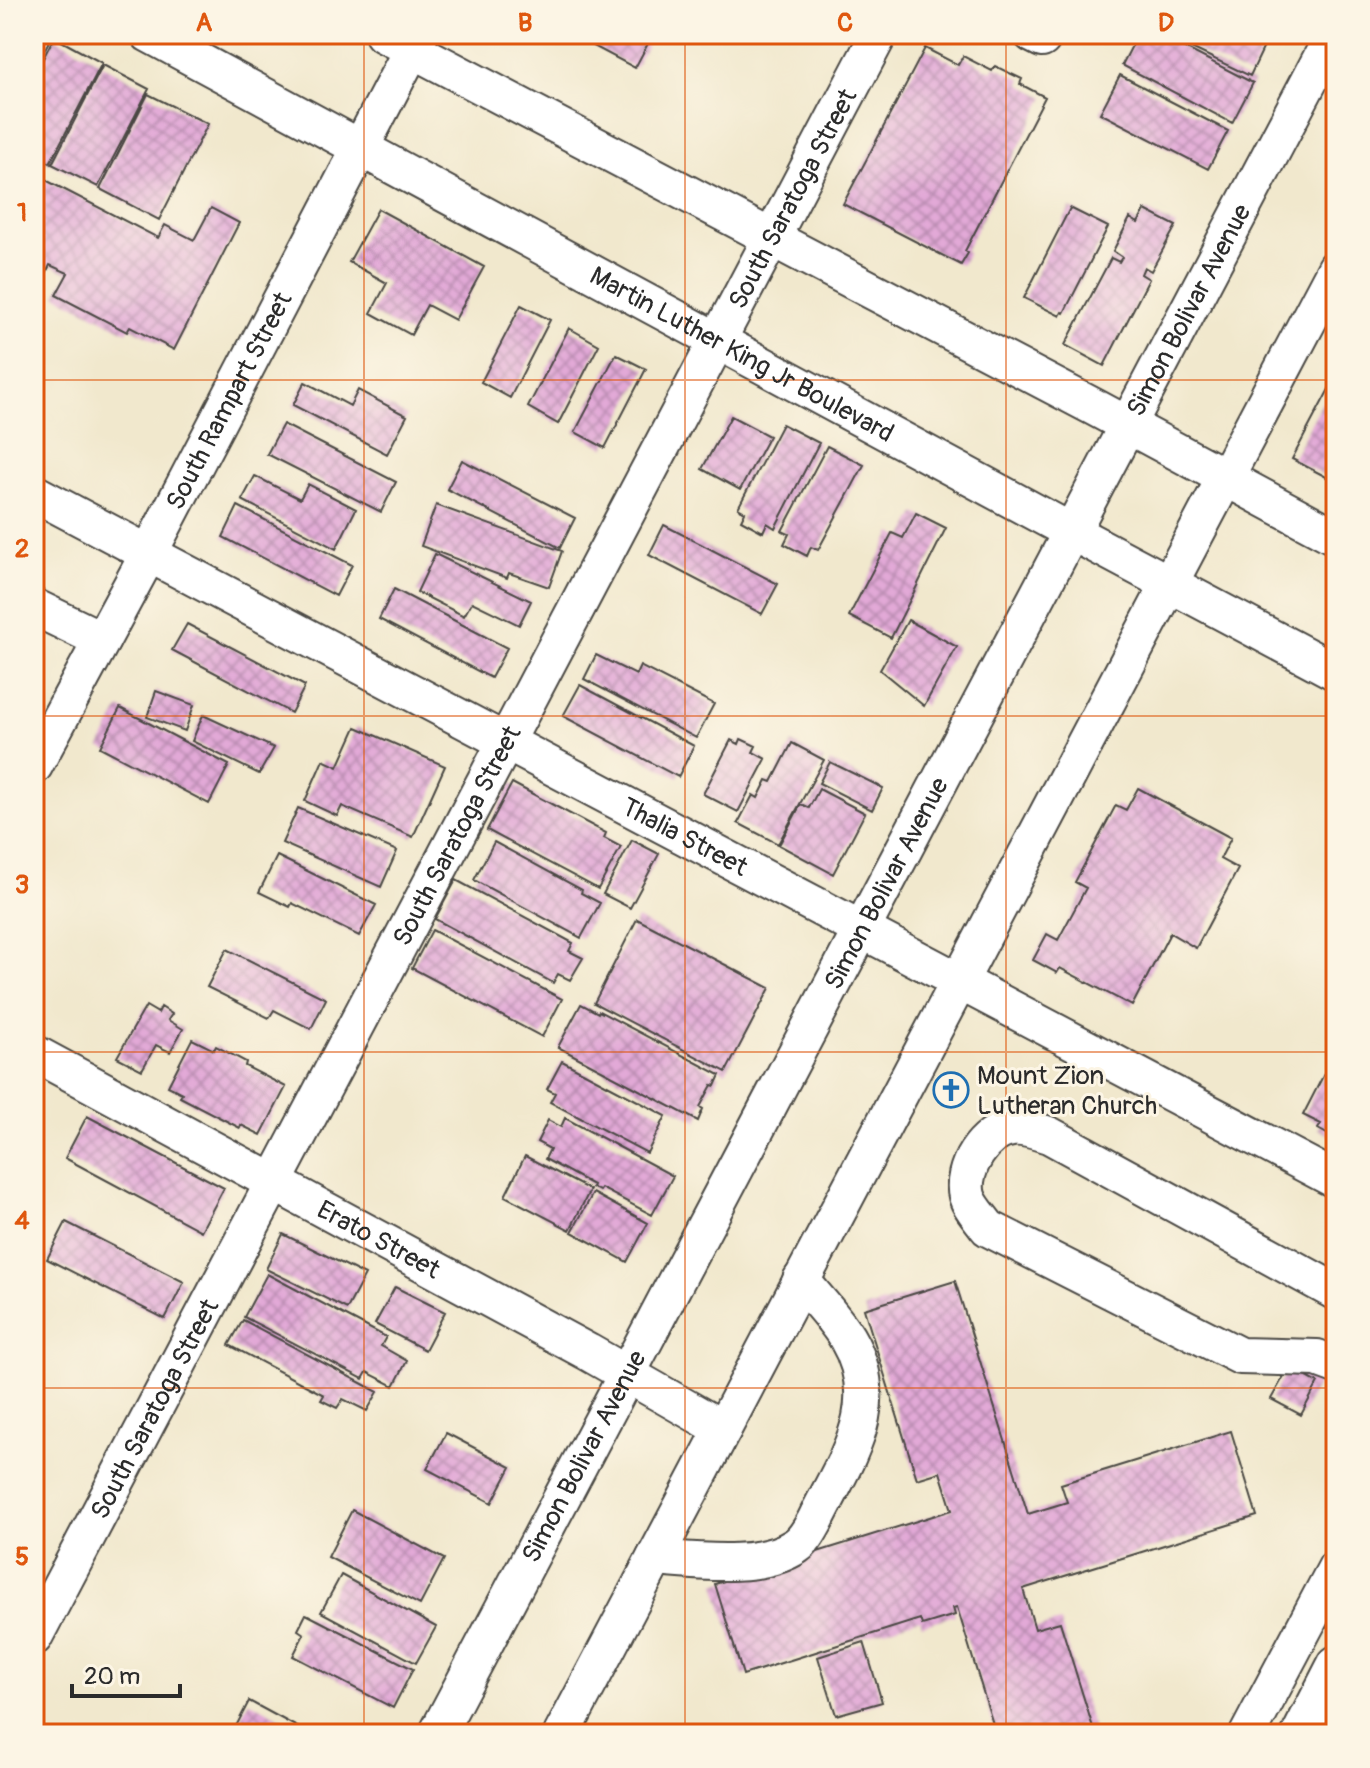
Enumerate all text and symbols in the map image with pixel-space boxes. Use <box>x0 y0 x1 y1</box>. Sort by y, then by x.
text: A <box>196 7 213 39</box>
text: B <box>518 7 532 39</box>
text: C <box>837 7 853 39</box>
text: D <box>1158 7 1174 39</box>
street label: South Saratoga Street <box>722 83 864 315</box>
text: 1 <box>17 197 27 229</box>
street label: Simon Bolivar Avenue <box>1120 199 1258 422</box>
street label: Martin Luther King Jr Boulevard <box>584 260 899 450</box>
street label: South Rampart Street <box>159 286 300 515</box>
text: 2 <box>15 533 29 565</box>
street label: South Saratoga Street <box>386 720 529 952</box>
street label: Simon Bolivar Avenue <box>818 772 956 995</box>
street label: Thalia Street <box>616 791 753 884</box>
text: 3 <box>15 869 29 901</box>
place label: Mount Zion Lutheran Church <box>977 1060 1157 1122</box>
church icon: Mount Zion Lutheran Church <box>932 1071 970 1109</box>
street label: Erato Street <box>312 1194 446 1286</box>
text: 4 <box>14 1205 30 1237</box>
street label: South Saratoga Street <box>84 1293 227 1525</box>
street label: Simon Bolivar Avenue <box>515 1345 654 1568</box>
text: 5 <box>15 1541 29 1573</box>
scale bar <box>72 1648 180 1698</box>
text: 20 m <box>84 1662 140 1691</box>

